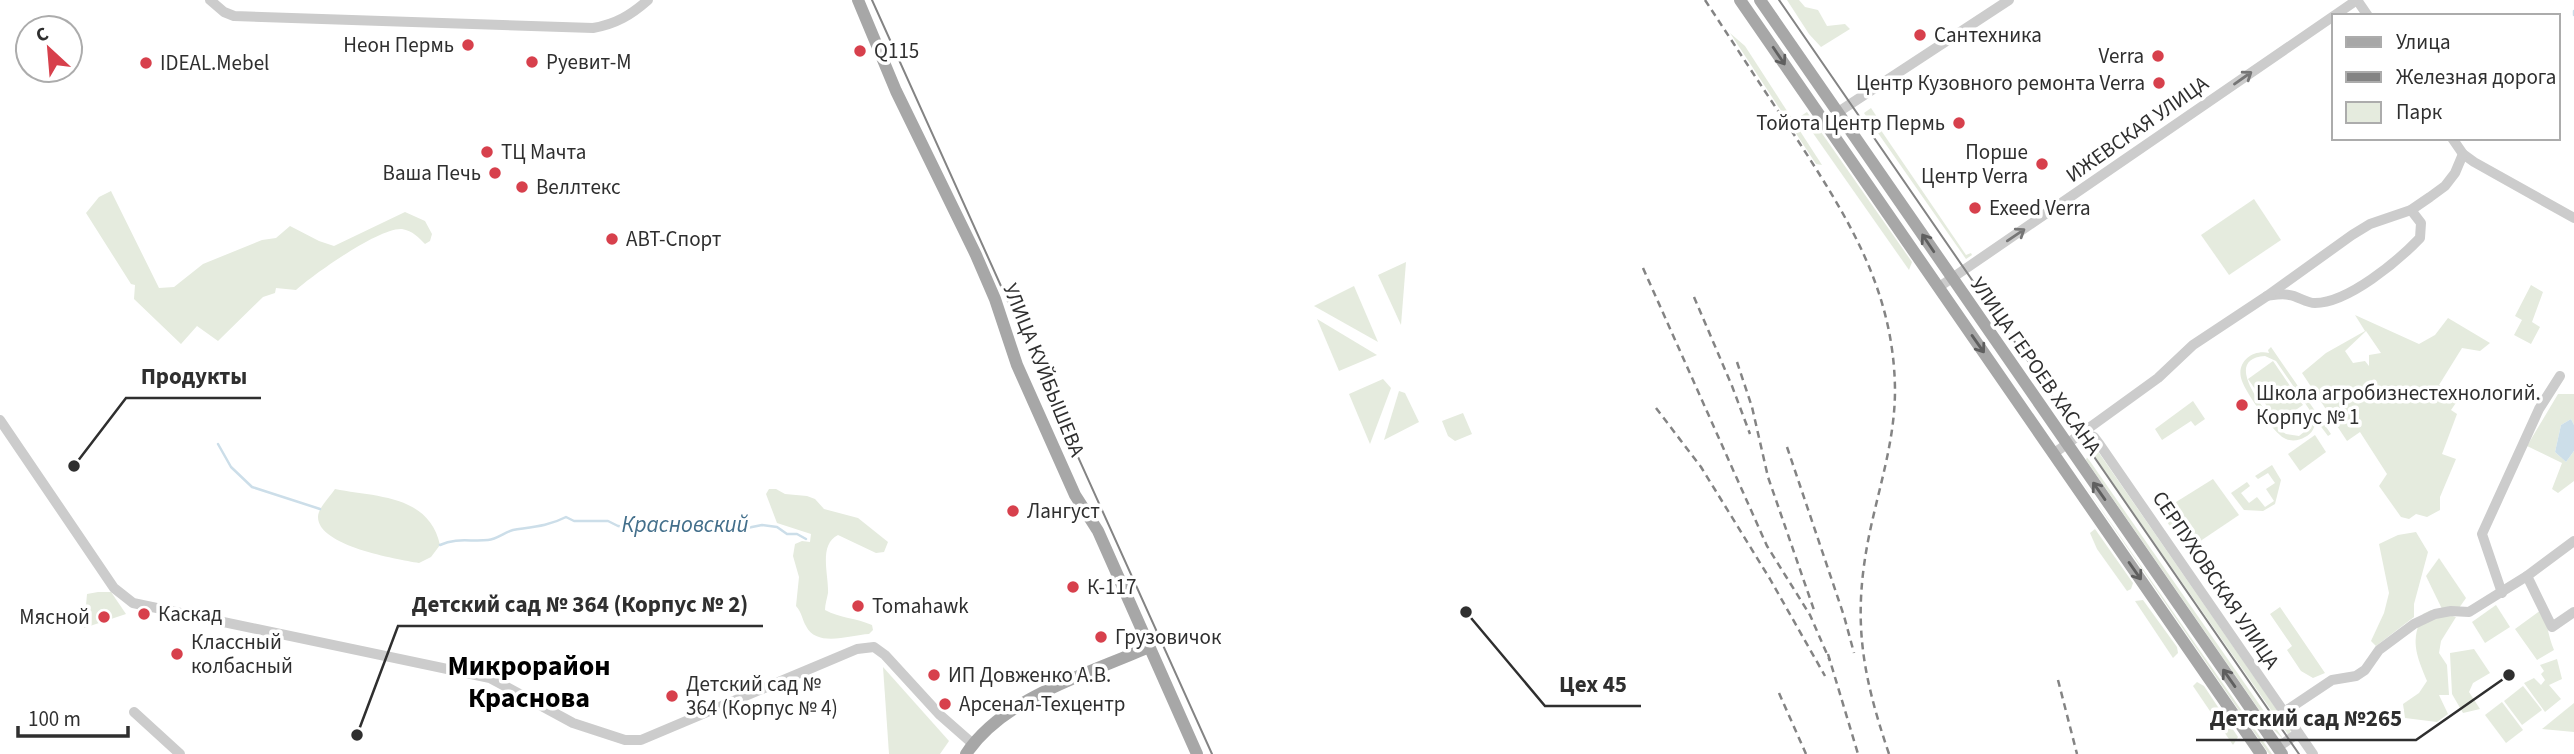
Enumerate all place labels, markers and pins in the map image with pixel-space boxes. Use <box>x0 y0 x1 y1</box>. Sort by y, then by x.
place label: Сантехника <box>1934 20 2042 50</box>
marker: Сантехника <box>1912 27 1928 43</box>
place label: Неон Пермь <box>343 30 454 60</box>
place label: Q115 <box>874 36 919 66</box>
marker: Неон Пермь <box>460 37 476 53</box>
place label: Verra <box>2098 41 2144 71</box>
marker: Q115 <box>852 43 868 59</box>
place label: Руевит-М <box>546 47 631 77</box>
place label: IDEAL.Mebel <box>160 48 269 78</box>
marker: Verra <box>2150 48 2166 64</box>
marker: Руевит-М <box>524 54 540 70</box>
marker: IDEAL.Mebel <box>138 55 154 71</box>
place label: Центр Кузовного ремонта Verra <box>1856 68 2145 98</box>
marker: Центр Кузовного ремонта Verra <box>2151 75 2167 91</box>
place label: Тойота Центр Пермь <box>1756 108 1945 138</box>
marker: Тойота Центр Пермь <box>1951 115 1967 131</box>
place label: ТЦ Мачта <box>501 137 586 167</box>
place label: Порше Центр Verra <box>1921 137 2028 191</box>
marker: ТЦ Мачта <box>479 144 495 160</box>
marker: Порше Центр Verra <box>2034 156 2050 172</box>
place label: Ваша Печь <box>383 158 481 188</box>
marker: Ваша Печь <box>487 165 503 181</box>
place label: Веллтекс <box>536 172 621 202</box>
marker: Веллтекс <box>514 179 530 195</box>
place label: Exeed Verra <box>1989 193 2091 223</box>
marker: Exeed Verra <box>1967 200 1983 216</box>
place label: АВТ-Спорт <box>626 224 722 254</box>
marker: АВТ-Спорт <box>604 231 620 247</box>
callout: Продукты <box>126 354 261 398</box>
place label: Школа агробизнестехнологий. Корпус № 1 <box>2256 378 2541 432</box>
marker: Школа агробизнестехнологий. Корпус № 1 <box>2234 397 2250 413</box>
place label: Лангуст <box>1027 496 1100 526</box>
marker: Лангуст <box>1005 503 1021 519</box>
place label: К-117 <box>1087 572 1136 602</box>
marker: К-117 <box>1065 579 1081 595</box>
callout: Детский сад № 364 (Корпус № 2) <box>398 582 763 626</box>
place label: Tomahawk <box>872 591 969 621</box>
marker: Tomahawk <box>850 598 866 614</box>
place label: Каскад <box>158 599 222 629</box>
place label: Мясной <box>19 602 90 632</box>
marker: Каскад <box>136 606 152 622</box>
marker: Мясной <box>96 609 112 625</box>
place label: Грузовичок <box>1115 622 1222 652</box>
place label: Классный колбасный <box>191 627 293 681</box>
marker: Грузовичок <box>1093 629 1109 645</box>
marker: Классный колбасный <box>169 646 185 662</box>
place label: ИП Довженко А.В. <box>948 660 1111 690</box>
callout: Цех 45 <box>1545 662 1641 706</box>
marker: ИП Довженко А.В. <box>926 667 942 683</box>
place label: Детский сад № 364 (Корпус № 4) <box>686 669 838 723</box>
marker: Детский сад № 364 (Корпус № 4) <box>664 688 680 704</box>
place label: Арсенал-Техцентр <box>959 689 1125 719</box>
marker: Арсенал-Техцентр <box>937 696 953 712</box>
callout: Детский сад №265 <box>2196 696 2416 740</box>

